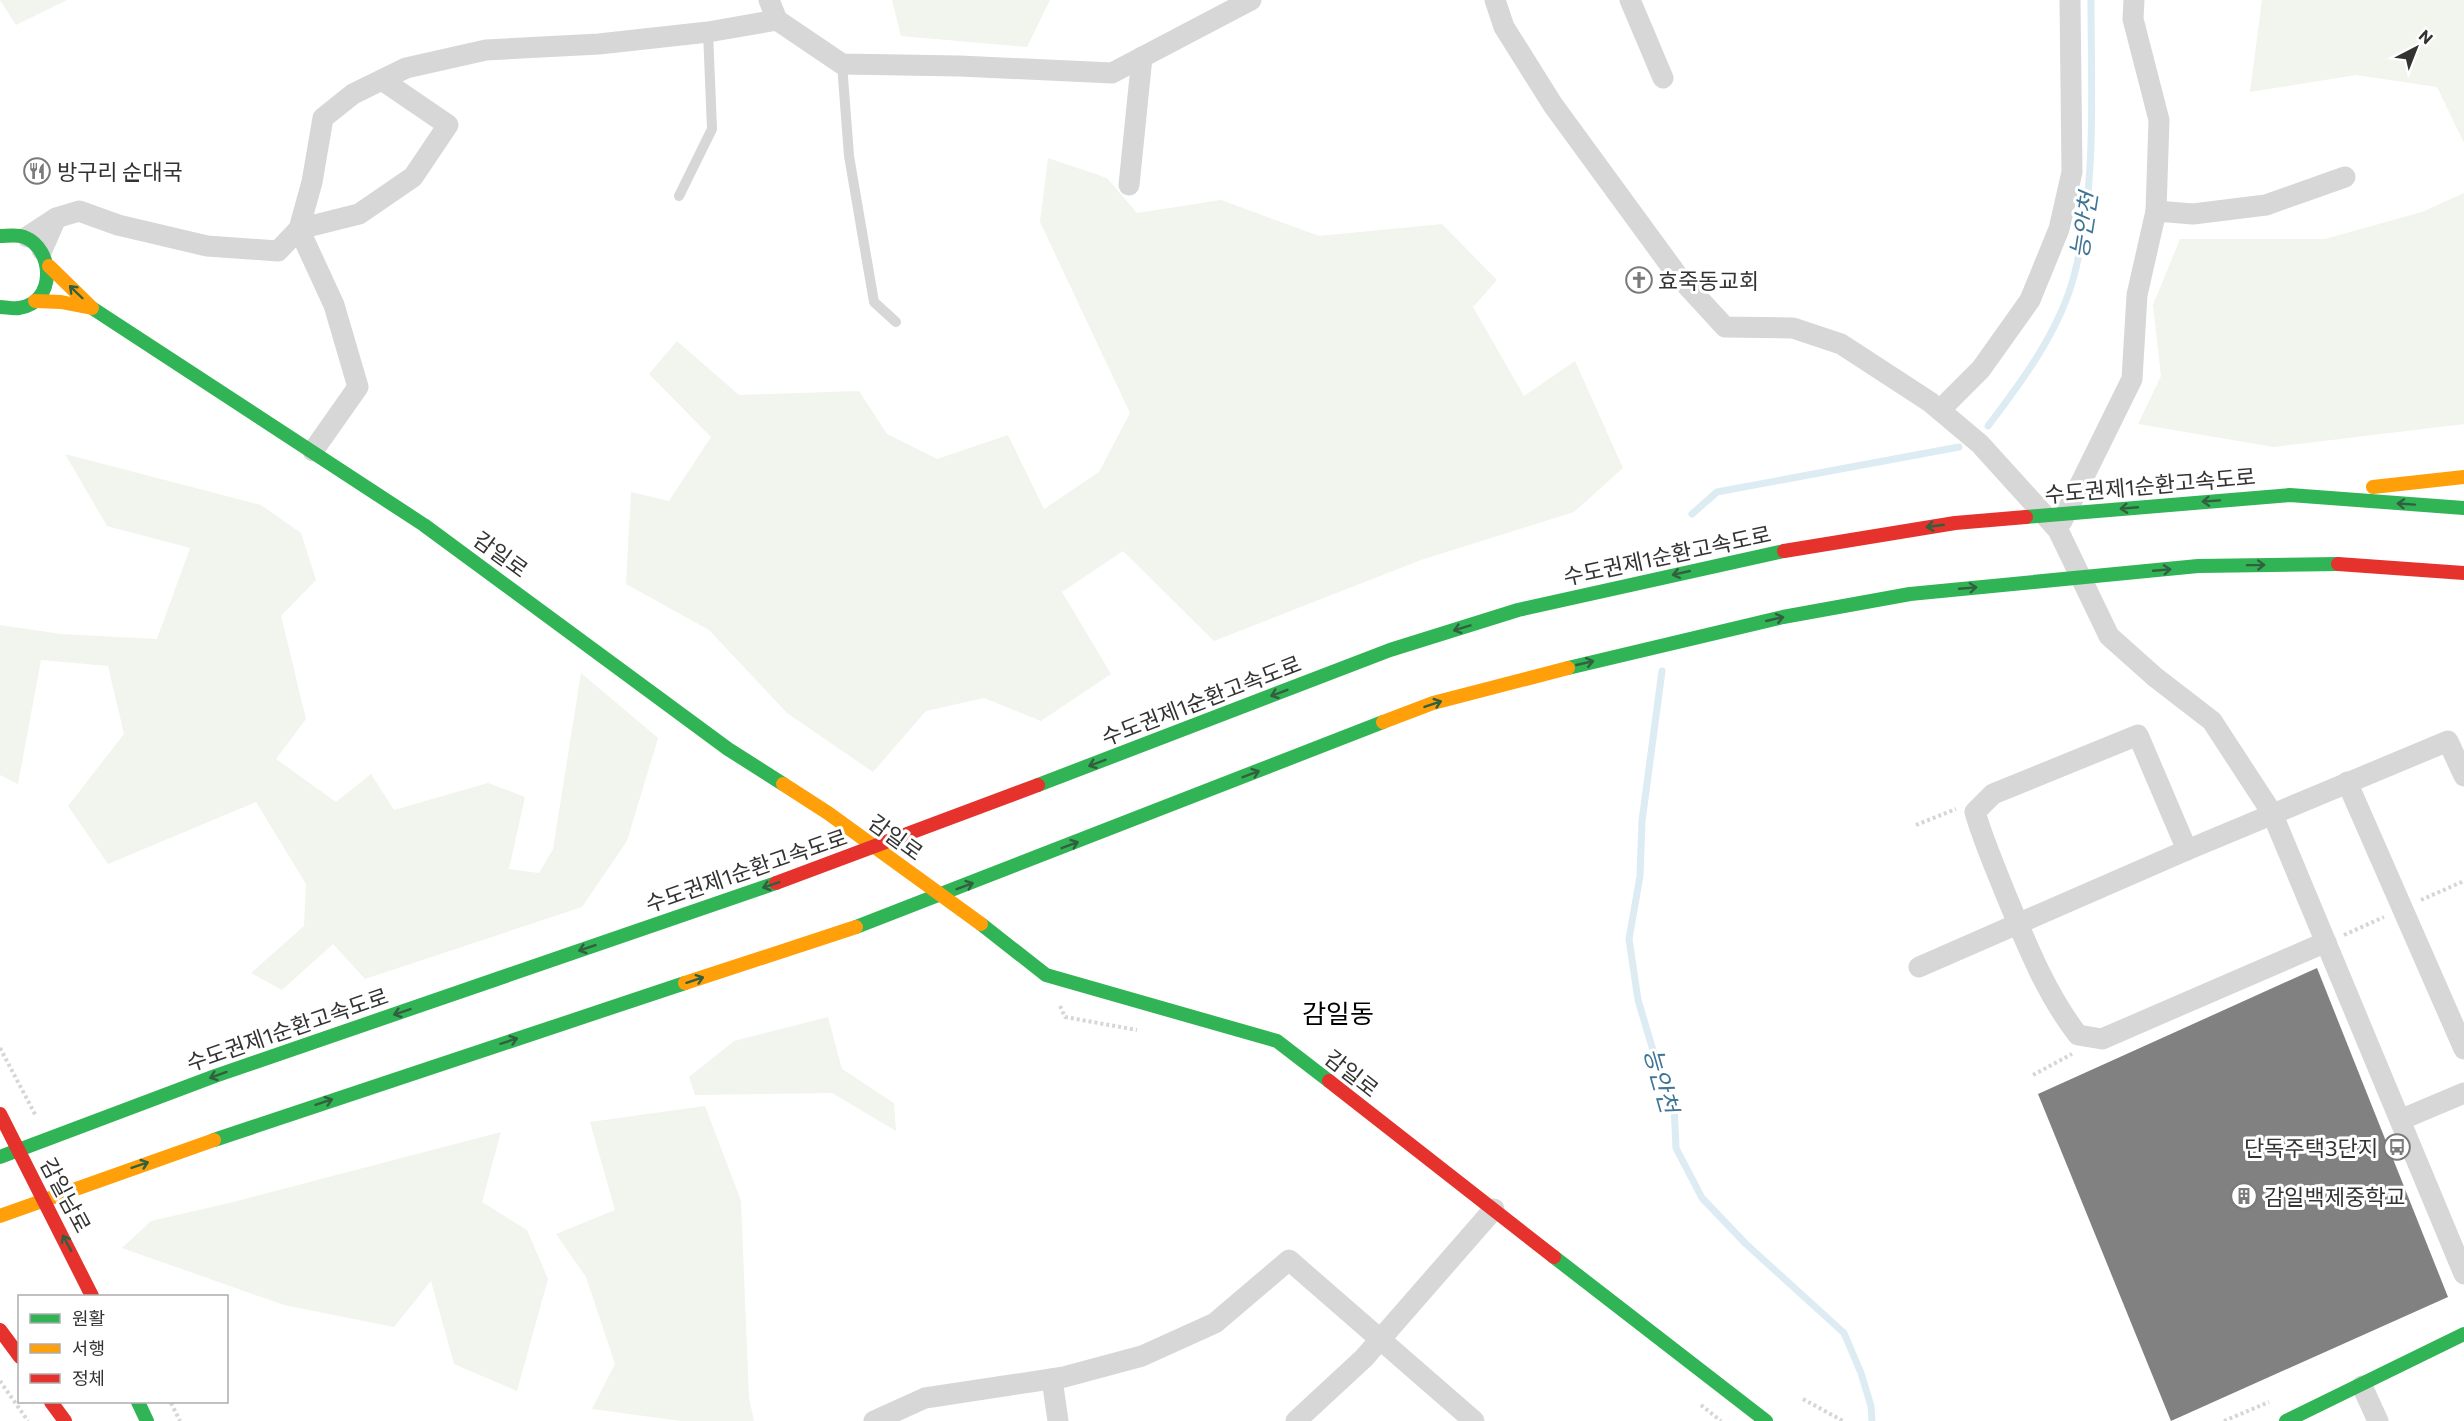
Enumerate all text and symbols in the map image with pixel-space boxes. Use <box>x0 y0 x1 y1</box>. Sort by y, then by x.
north arrow <box>2386 18 2446 78</box>
text: N <box>2416 25 2437 48</box>
restaurant icon: 방구리 순대국 <box>22 156 52 186</box>
place label: 방구리 순대국 <box>57 158 183 185</box>
water label: 능안천 <box>2063 187 2103 260</box>
church icon: 효죽동교회 <box>1624 265 1654 295</box>
place label: 효죽동교회 <box>1658 267 1759 294</box>
one-way arrow <box>68 285 83 299</box>
street label: 수도권제1순환고속도로 <box>2043 462 2257 508</box>
one-way arrow <box>2202 496 2222 507</box>
one-way arrow <box>2396 498 2416 509</box>
one-way arrow <box>2120 503 2140 514</box>
street label: 수도권제1순환고속도로 <box>1561 520 1773 590</box>
one-way arrow <box>1926 520 1945 531</box>
street label: 감일로 <box>468 525 534 583</box>
one-way arrow <box>2246 559 2266 571</box>
one-way arrow <box>2151 564 2171 575</box>
one-way arrow <box>1672 567 1691 579</box>
one-way arrow <box>1957 582 1977 593</box>
one-way arrow <box>1765 612 1784 624</box>
one-way arrow <box>1453 623 1472 634</box>
street label: 수도권제1순환고속도로 <box>1097 649 1305 751</box>
one-way arrow <box>1575 657 1594 669</box>
one-way arrow <box>1270 688 1288 699</box>
one-way arrow <box>1423 697 1442 708</box>
one-way arrow <box>1088 758 1106 769</box>
one-way arrow <box>1242 768 1260 779</box>
street label: 감일로 <box>863 808 929 866</box>
street label: 수도권제1순환고속도로 <box>641 823 851 917</box>
one-way arrow <box>1060 839 1078 850</box>
one-way arrow <box>762 880 781 891</box>
one-way arrow <box>955 880 973 891</box>
one-way arrow <box>578 944 597 955</box>
one-way arrow <box>685 973 704 984</box>
street label: 수도권제1순환고속도로 <box>182 982 392 1076</box>
district label: 감일동 <box>1302 997 1374 1028</box>
one-way arrow <box>393 1007 412 1018</box>
one-way arrow <box>499 1035 518 1046</box>
street label: 감일로 <box>1320 1044 1384 1102</box>
water label: 능안천 <box>1639 1044 1686 1119</box>
one-way arrow <box>209 1071 228 1082</box>
one-way arrow <box>314 1096 333 1107</box>
bus stop icon: 단독주택3단지 <box>2382 1132 2412 1162</box>
place label: 단독주택3단지 <box>2244 1134 2378 1161</box>
street label: 감일남로 <box>35 1153 97 1237</box>
one-way arrow <box>130 1159 149 1170</box>
building icon: 감일백제중학교 <box>2229 1181 2259 1211</box>
place label: 감일백제중학교 <box>2264 1183 2406 1210</box>
one-way arrow <box>61 1235 72 1253</box>
legend <box>18 1295 228 1403</box>
text: 원활 <box>72 1307 105 1329</box>
text: 서행 <box>72 1337 105 1359</box>
text: 정체 <box>72 1367 105 1389</box>

